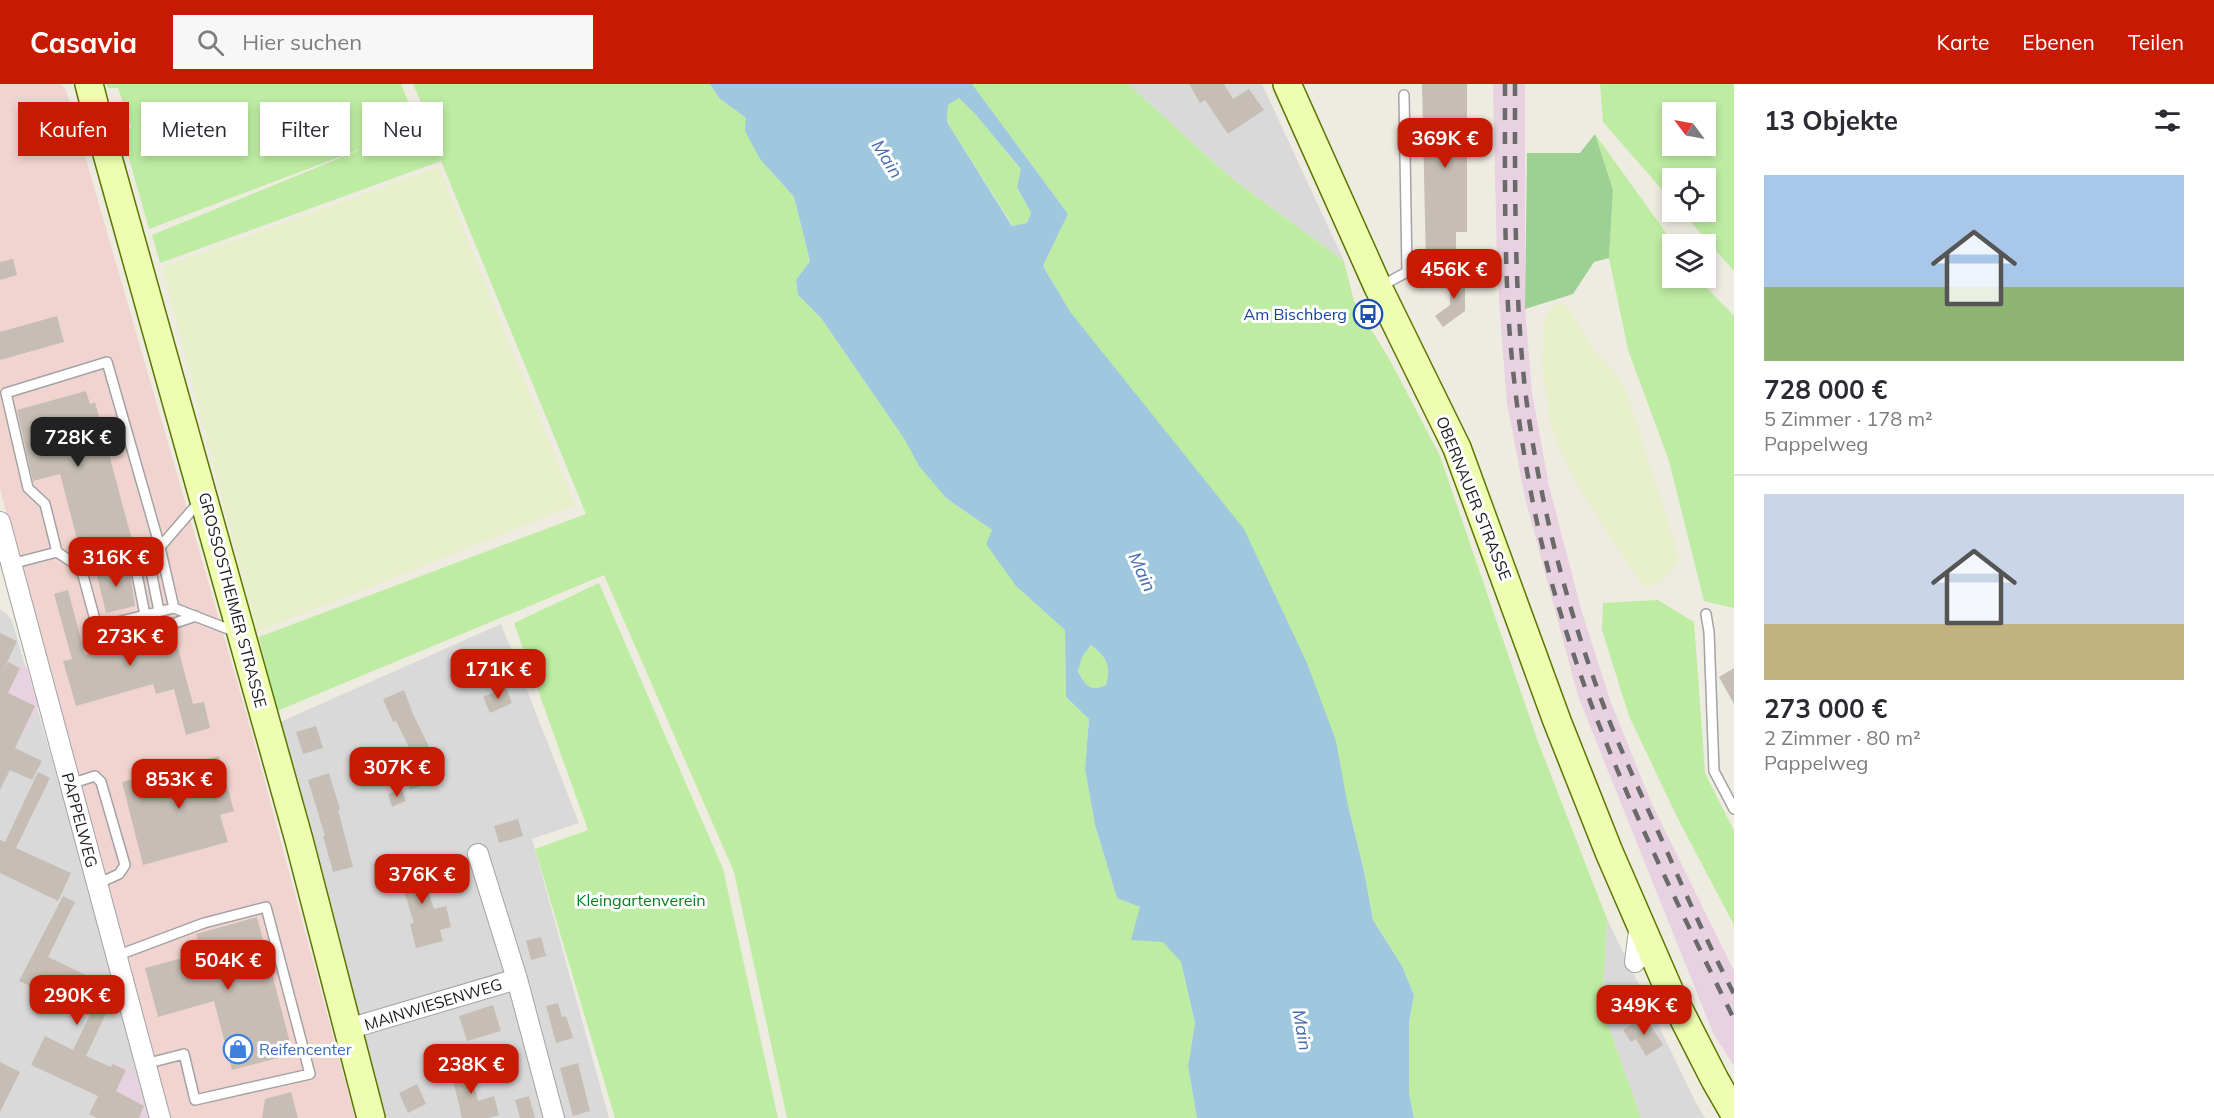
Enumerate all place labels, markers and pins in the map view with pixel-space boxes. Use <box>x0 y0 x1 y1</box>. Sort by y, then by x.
pin: 369K € <box>1396 118 1494 169</box>
pin: 456K € <box>1405 249 1503 300</box>
bus stop icon: Am Bischberg <box>1352 298 1384 330</box>
place label: Am Bischberg <box>1243 304 1347 324</box>
pin: 728K € <box>29 417 127 468</box>
pin: 316K € <box>67 537 165 588</box>
pin: 273K € <box>81 616 179 667</box>
pin: 171K € <box>449 649 547 700</box>
pin: 307K € <box>348 747 446 798</box>
pin: 853K € <box>130 759 228 810</box>
pin: 376K € <box>373 854 471 905</box>
pin: 504K € <box>179 940 277 991</box>
pin: 290K € <box>28 975 126 1026</box>
pin: 349K € <box>1595 985 1693 1036</box>
shop icon: Reifencenter <box>222 1033 254 1065</box>
place label: Reifencenter <box>259 1039 352 1059</box>
pin: 238K € <box>422 1044 520 1095</box>

